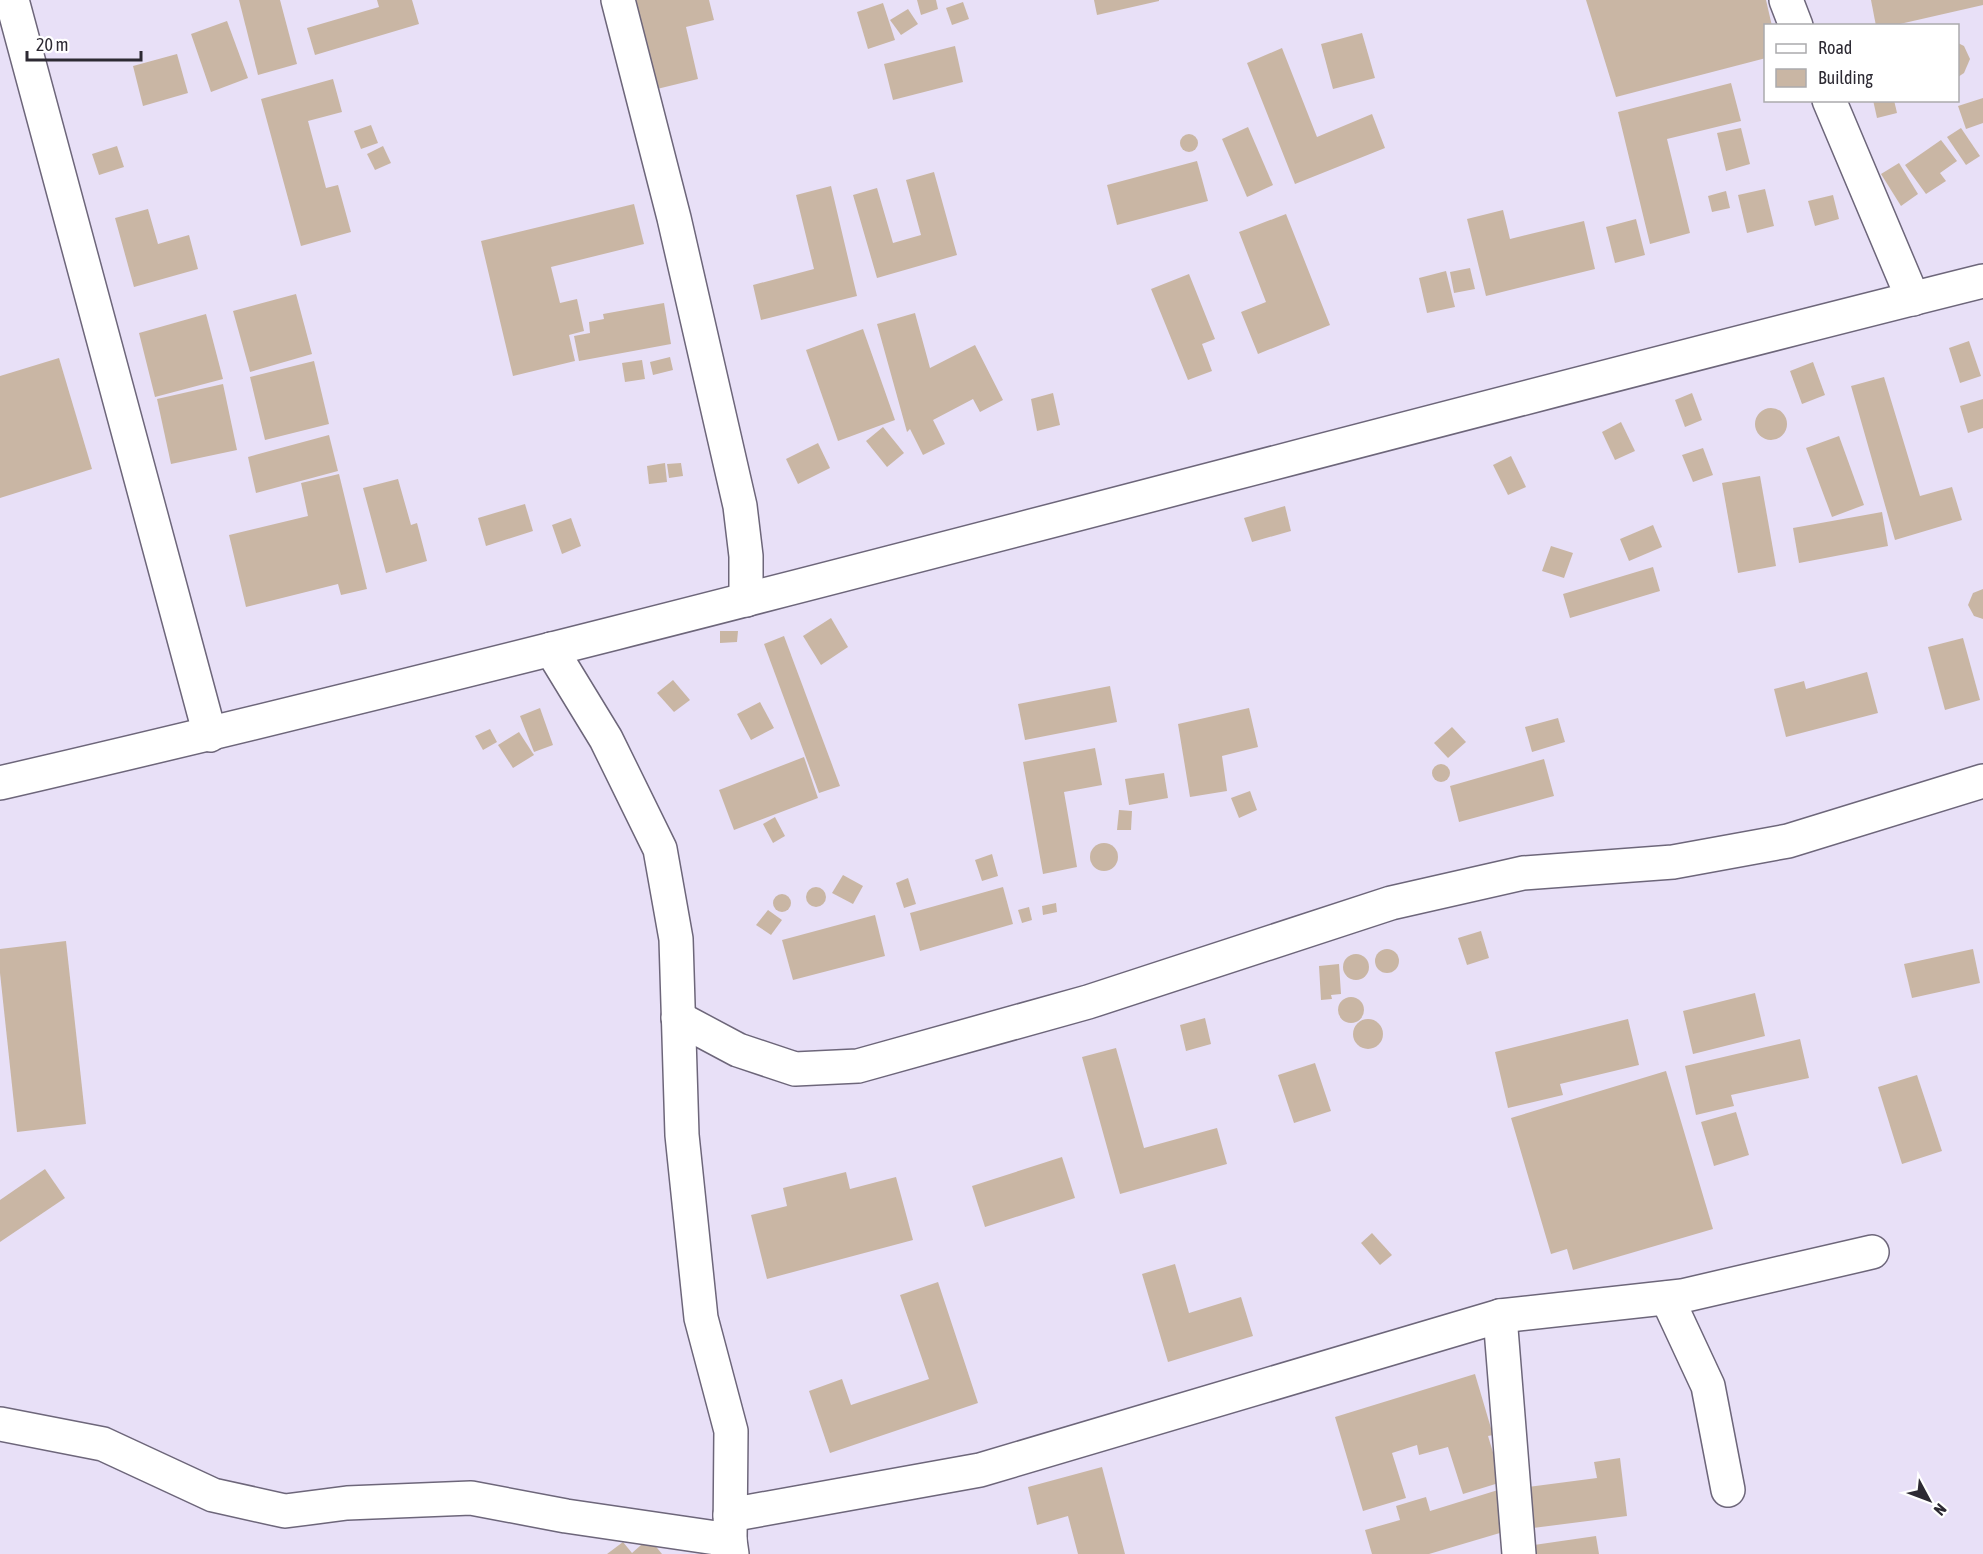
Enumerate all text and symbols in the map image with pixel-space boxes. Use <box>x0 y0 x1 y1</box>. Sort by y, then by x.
scale bar <box>27 24 141 62</box>
legend <box>1764 24 1959 102</box>
text: 20 m <box>36 34 68 55</box>
text: Road <box>1818 37 1852 58</box>
text: Building <box>1818 67 1873 88</box>
north arrow <box>1899 1470 1959 1530</box>
text: N <box>1930 1500 1950 1519</box>

